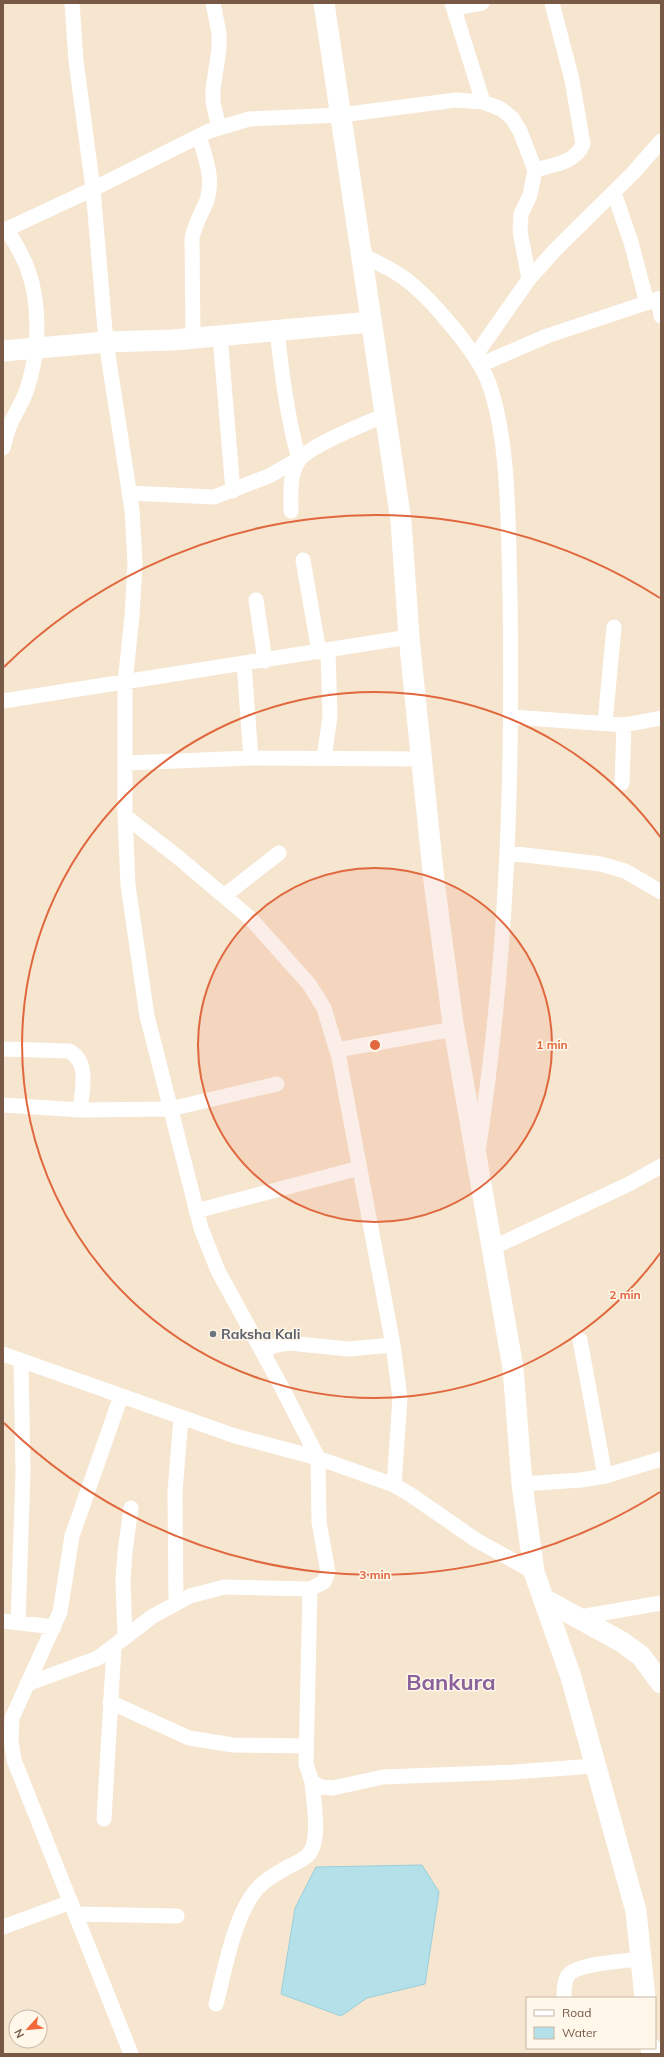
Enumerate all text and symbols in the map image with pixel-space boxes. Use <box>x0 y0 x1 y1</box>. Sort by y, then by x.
text: 1 min <box>536 1037 568 1052</box>
centre of rings <box>368 1038 382 1052</box>
text: 2 min <box>609 1287 641 1302</box>
place label: Raksha Kali <box>221 1325 300 1343</box>
marker: Raksha Kali <box>208 1329 218 1339</box>
text: 3 min <box>359 1567 391 1582</box>
district label: Bankura <box>406 1668 496 1696</box>
legend <box>526 1997 656 2049</box>
text: Road <box>562 2005 591 2020</box>
north arrow <box>8 2009 48 2049</box>
text: Water <box>562 2025 598 2040</box>
text: N <box>11 2027 27 2040</box>

